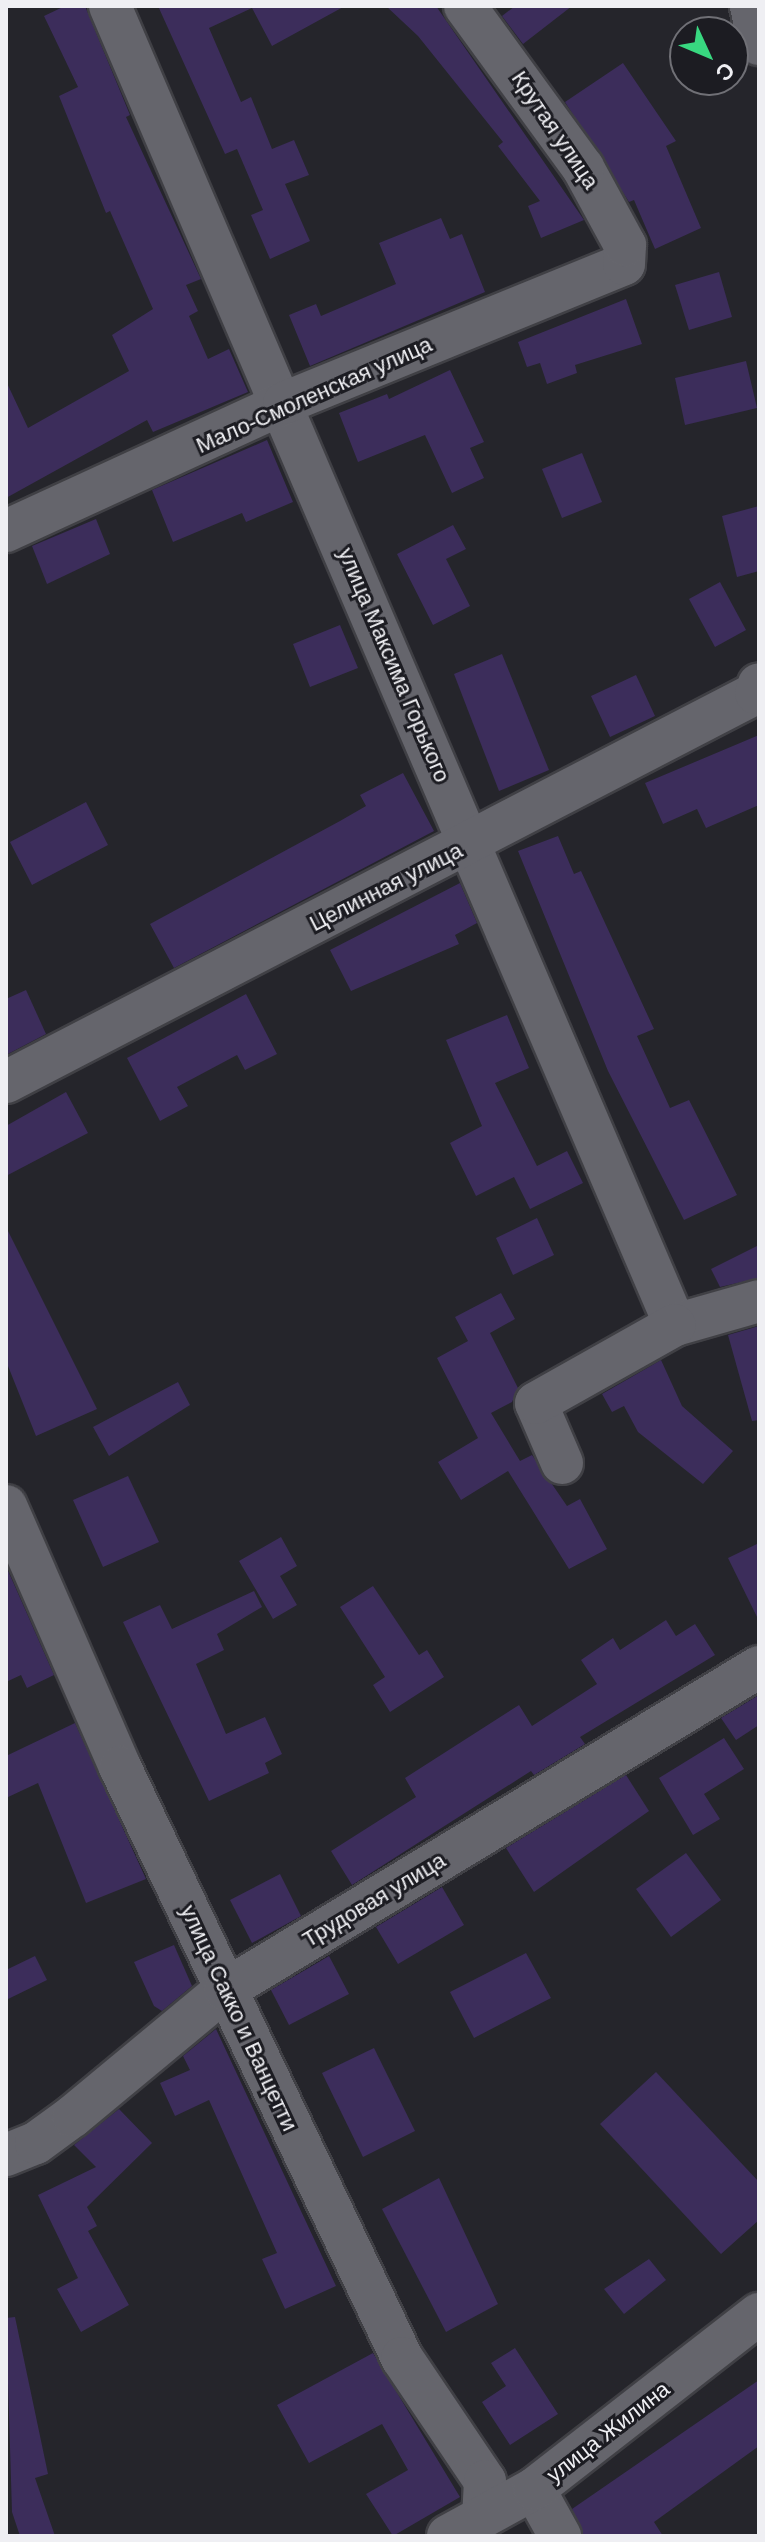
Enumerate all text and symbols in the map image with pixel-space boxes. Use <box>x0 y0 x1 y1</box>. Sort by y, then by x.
north arrow <box>669 16 749 96</box>
text: С <box>711 57 740 86</box>
street label: Крутая улица <box>506 66 604 194</box>
street label: Мало-Смоленская улица <box>192 331 436 459</box>
street label: улица Максима Горького <box>333 544 455 786</box>
street label: Целинная улица <box>305 837 467 937</box>
street label: Трудовая улица <box>298 1847 450 1953</box>
street label: улица Сакко и Ванцетти <box>175 1901 303 2135</box>
street label: улица Жилина <box>541 2376 675 2488</box>

